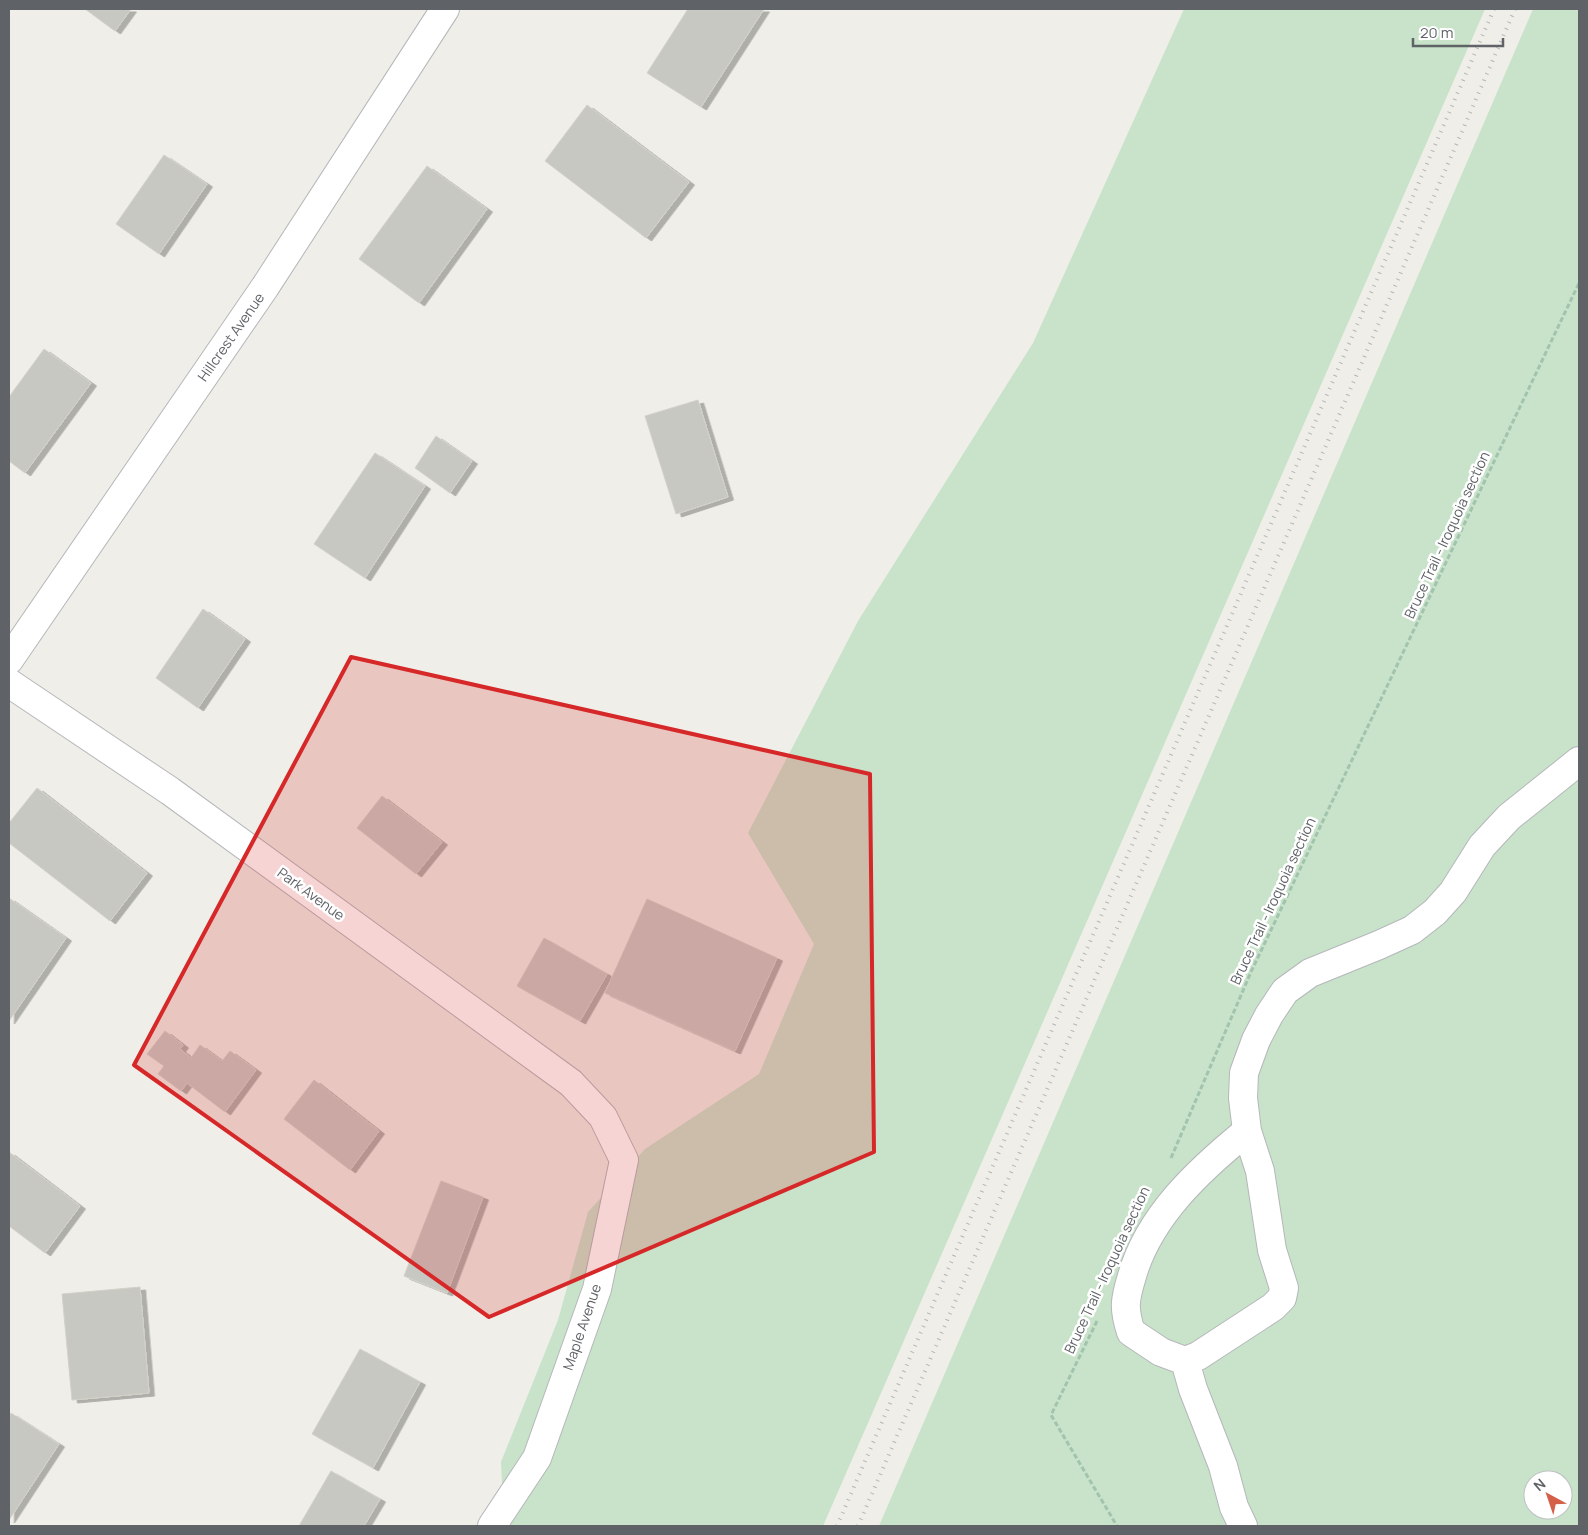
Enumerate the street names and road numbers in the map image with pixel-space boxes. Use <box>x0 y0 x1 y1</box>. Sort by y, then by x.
street label: Hillcrest Avenue <box>193 289 268 385</box>
street label: Bruce Trail - Iroquoia section <box>1399 448 1494 622</box>
street label: Bruce Trail - Iroquoia section <box>1225 814 1320 988</box>
street label: Park Avenue <box>274 863 349 924</box>
street label: Bruce Trail - Iroquoia section <box>1059 1183 1154 1357</box>
street label: Maple Avenue <box>558 1281 605 1372</box>

